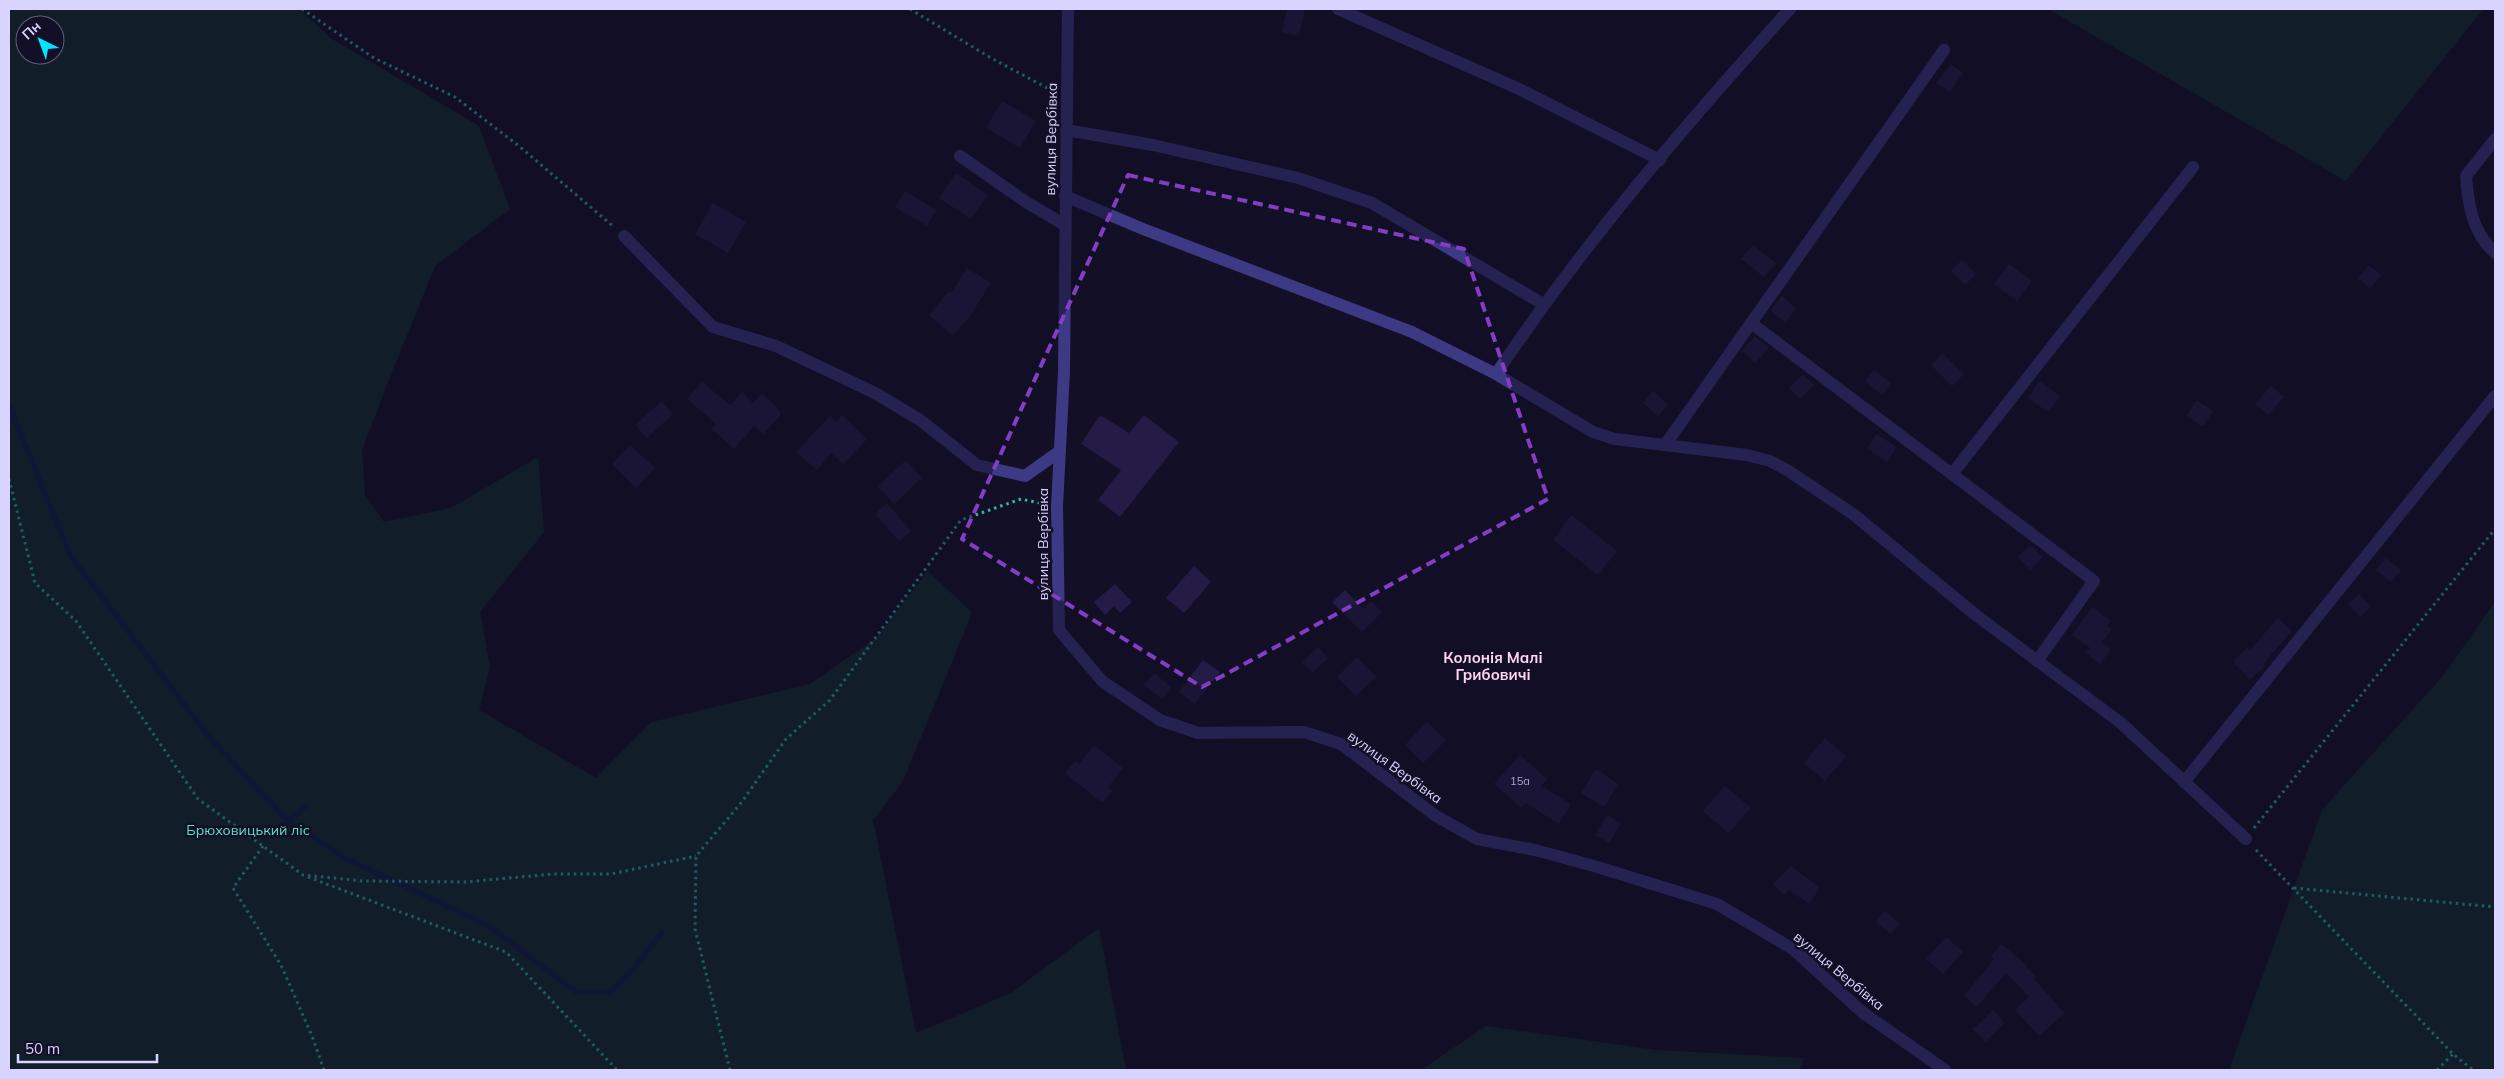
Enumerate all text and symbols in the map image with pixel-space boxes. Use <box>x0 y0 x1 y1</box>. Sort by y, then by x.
north arrow <box>15 15 65 65</box>
text: Пн <box>18 17 45 44</box>
street label: вулиця Вербівка <box>1041 82 1061 196</box>
street label: вулиця Вербівка <box>1034 488 1052 600</box>
district label: Колонія Малі Грибовичі <box>1443 648 1543 684</box>
street label: вулиця Вербівка <box>1344 727 1446 807</box>
house number: 15а <box>1510 774 1530 788</box>
park label: Брюховицький ліс <box>186 821 310 839</box>
street label: вулиця Вербівка <box>1790 928 1888 1014</box>
scale bar <box>18 1032 156 1064</box>
text: 50 m <box>25 1039 60 1058</box>

